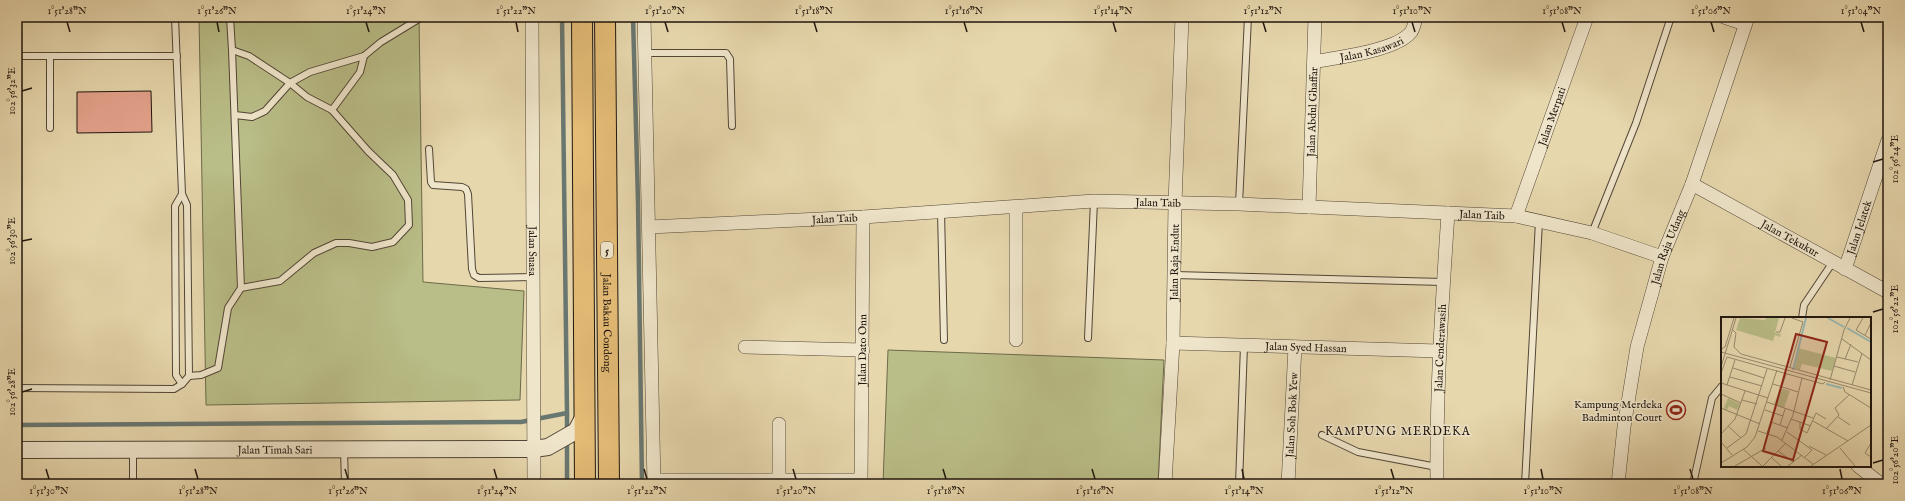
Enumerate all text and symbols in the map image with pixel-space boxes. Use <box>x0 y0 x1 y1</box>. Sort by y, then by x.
text: 1°51'28"N <box>47 5 87 18</box>
text: 1°51'26"N <box>197 5 237 18</box>
text: 1°51'24"N <box>346 5 386 18</box>
text: 1°51'22"N <box>496 5 536 18</box>
text: 1°51'20"N <box>645 5 685 18</box>
text: 1°51'18"N <box>795 5 833 18</box>
text: 1°51'16"N <box>945 5 984 18</box>
text: 1°51'14"N <box>1093 5 1133 18</box>
text: 1°51'12"N <box>1243 5 1283 18</box>
text: 1°51'10"N <box>1392 5 1432 18</box>
text: 1°51'08"N <box>1542 5 1582 18</box>
text: 1°51'06"N <box>1691 5 1731 18</box>
text: 1°51'04"N <box>1841 5 1882 18</box>
street label: Jalan Kasawari <box>1337 34 1407 66</box>
text: 102°56'32"E <box>6 67 19 115</box>
street label: Jalan Abdul Ghaffar <box>1305 67 1321 159</box>
street label: Jalan Merpati <box>1535 85 1570 150</box>
text: 102°56'24"E <box>1889 135 1902 183</box>
street label: Jalan Taib <box>1133 196 1181 211</box>
street label: Jalan Jelatek <box>1844 198 1876 259</box>
street label: Jalan Taib <box>1457 207 1505 224</box>
street label: Jalan Raja Udang <box>1648 207 1689 289</box>
street label: Jalan Taib <box>810 211 858 227</box>
street label: Jalan Tekukur <box>1756 216 1821 261</box>
text: 102°56'30"E <box>6 217 19 265</box>
street label: Jalan Suasa <box>525 224 539 276</box>
street label: Jalan Raja Endut <box>1168 224 1183 303</box>
road number: 5 <box>601 242 613 258</box>
street label: Jalan Bakau Condong <box>599 271 614 374</box>
text: 102°56'22"E <box>1889 285 1902 333</box>
street label: Jalan Cenderawasih <box>1432 304 1450 394</box>
street label: Jalan Dato Onn <box>856 314 870 388</box>
inset map <box>1721 317 1871 467</box>
street label: Jalan Syed Hassan <box>1263 340 1347 356</box>
text: 102°56'28"E <box>6 368 19 416</box>
street label: Jalan Soh Bok Yew <box>1283 371 1302 460</box>
place label: Kampung Merdeka Badminton Court <box>1574 398 1662 425</box>
sports icon: Kampung Merdeka Badminton Court <box>1665 399 1687 421</box>
district label: KAMPUNG MERDEKA <box>1325 424 1471 439</box>
text: 102°56'20"E <box>1889 436 1902 484</box>
street label: Jalan Timah Sari <box>236 443 313 458</box>
text: 1°51'30"N <box>29 485 69 498</box>
text: 1°51'28"N <box>178 485 218 498</box>
text: 1°51'26"N <box>328 485 368 498</box>
text: 1°51'24"N <box>477 485 517 498</box>
text: 1°51'22"N <box>627 485 667 498</box>
text: 1°51'20"N <box>776 485 816 498</box>
text: 1°51'18"N <box>927 485 965 498</box>
text: 1°51'16"N <box>1076 485 1115 498</box>
text: 1°51'14"N <box>1224 485 1264 498</box>
text: 1°51'12"N <box>1374 485 1414 498</box>
text: 1°51'10"N <box>1523 485 1563 498</box>
text: 1°51'08"N <box>1673 485 1713 498</box>
text: 1°51'06"N <box>1822 485 1862 498</box>

